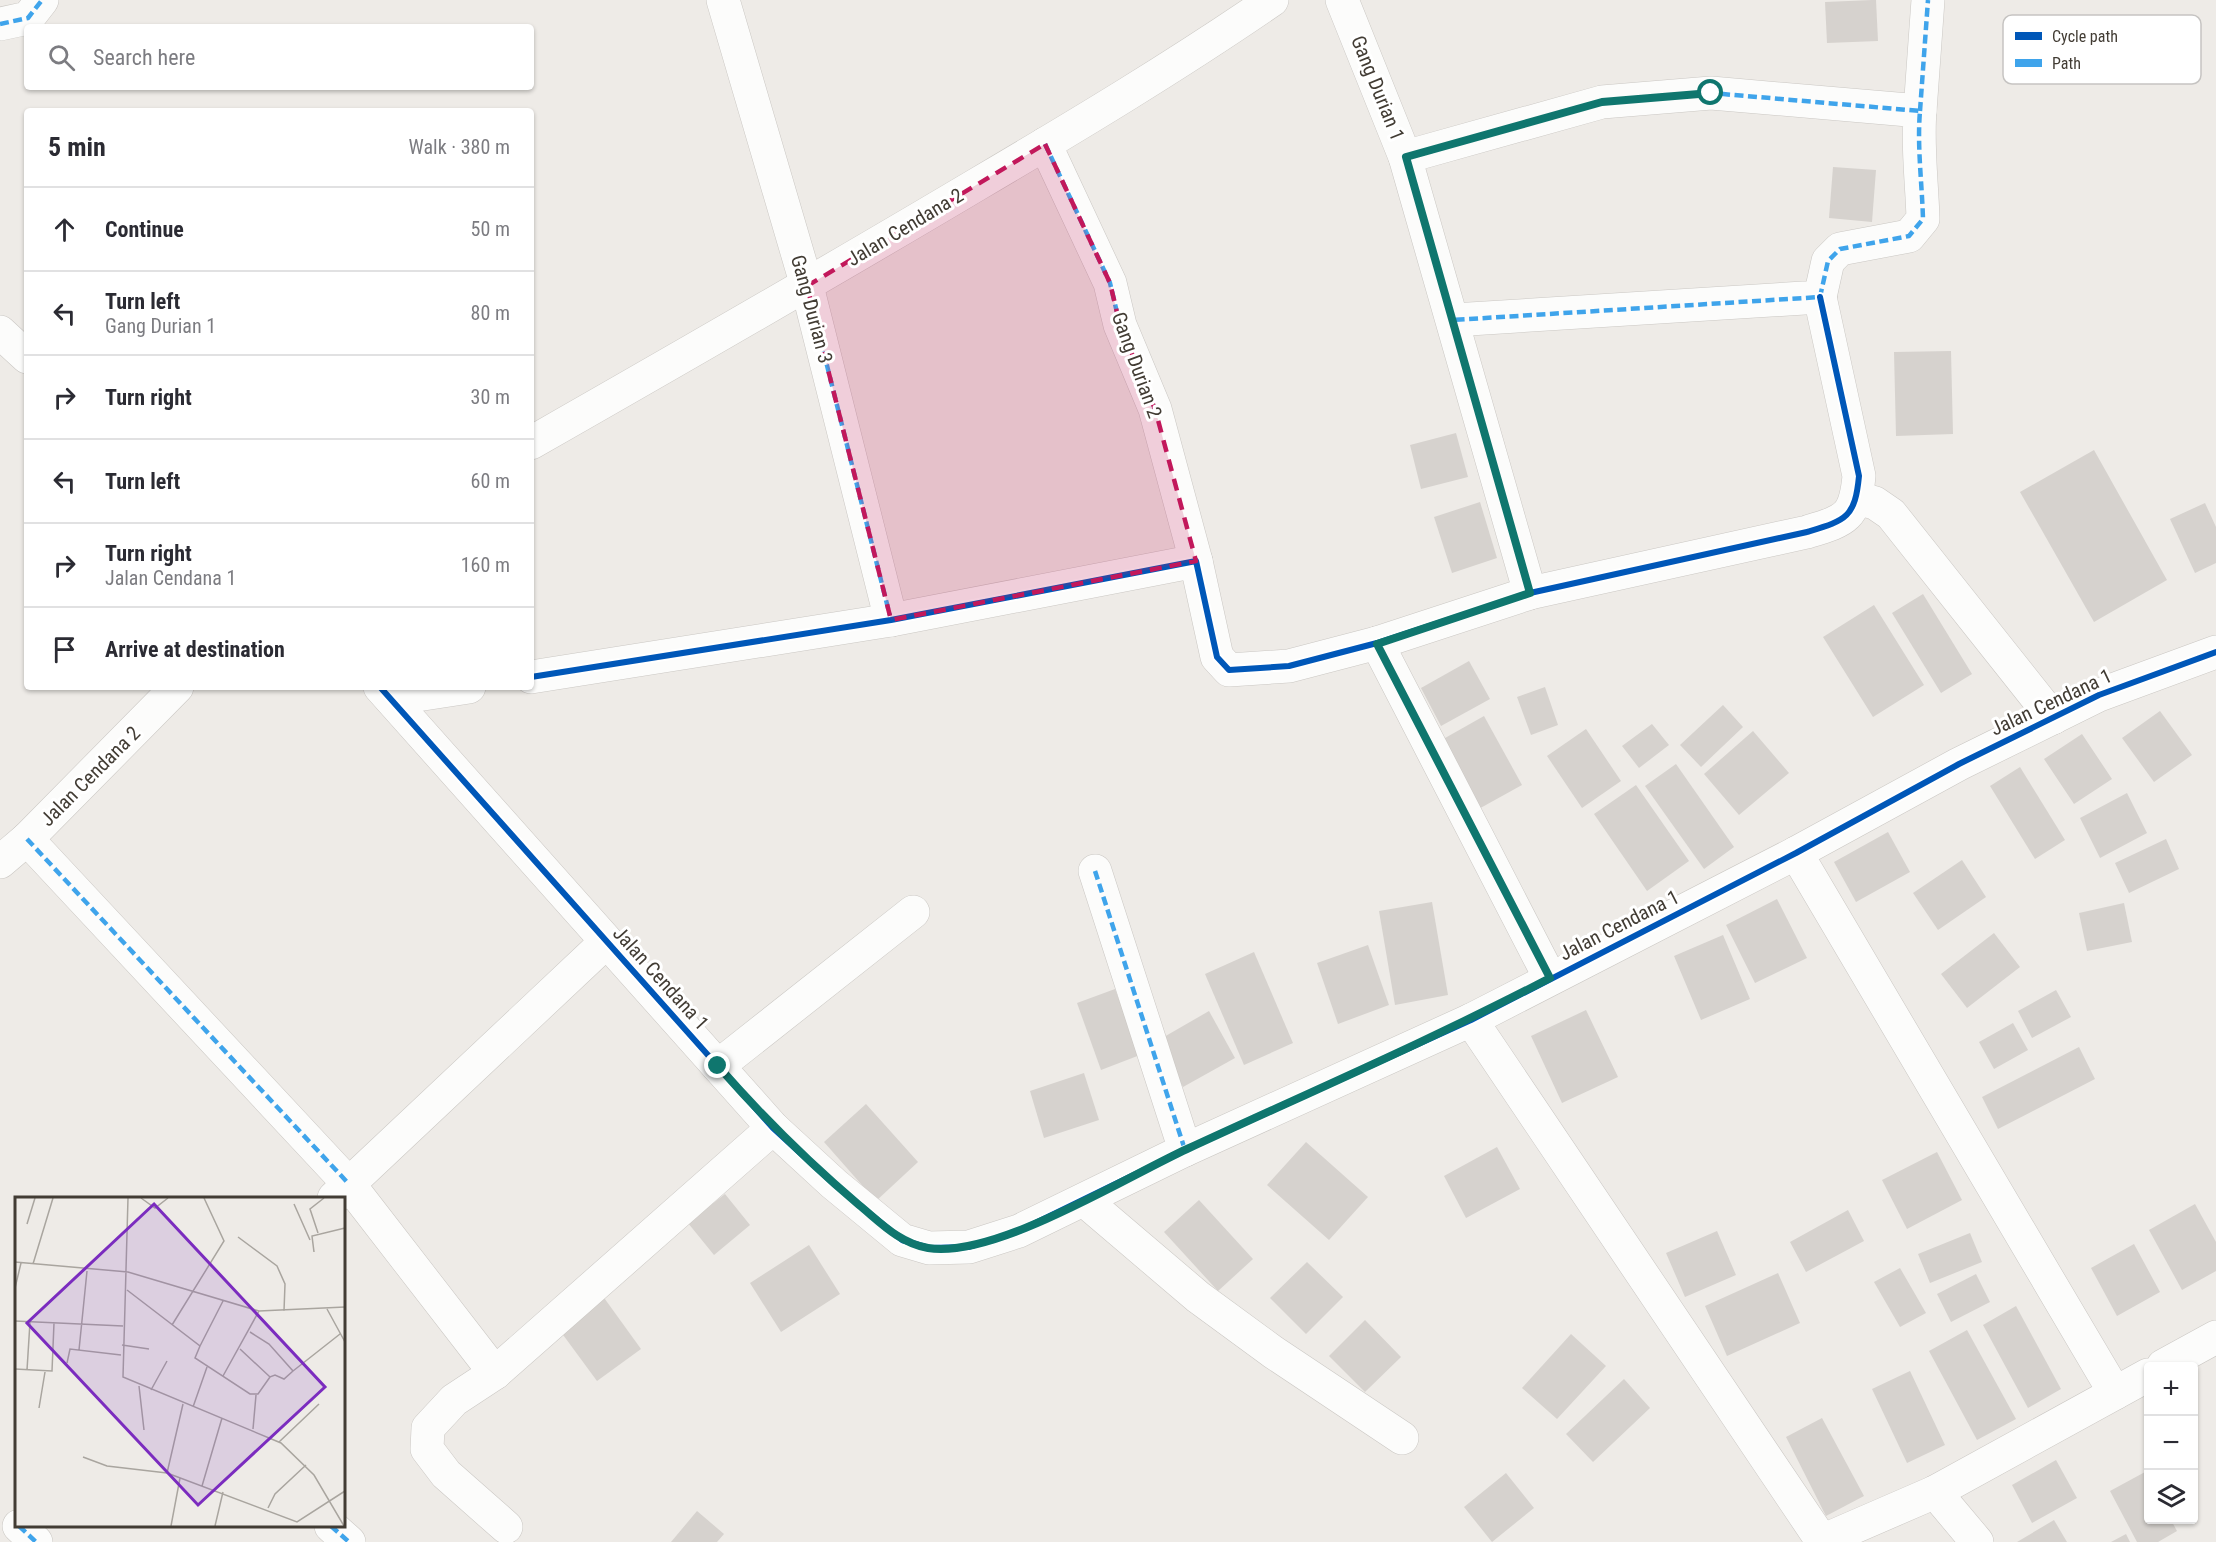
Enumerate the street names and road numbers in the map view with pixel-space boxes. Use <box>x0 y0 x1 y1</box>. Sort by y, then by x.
street label: Gang Durian 1 <box>1346 32 1410 144</box>
street label: Jalan Cendana 2 <box>843 183 968 271</box>
street label: Gang Durian 3 <box>786 252 838 366</box>
street label: Gang Durian 2 <box>1107 309 1167 421</box>
street label: Jalan Cendana 1 <box>1986 663 2116 741</box>
street label: Jalan Cendana 2 <box>35 721 145 831</box>
street label: Jalan Cendana 1 <box>1555 884 1683 966</box>
street label: Jalan Cendana 1 <box>608 921 714 1035</box>

